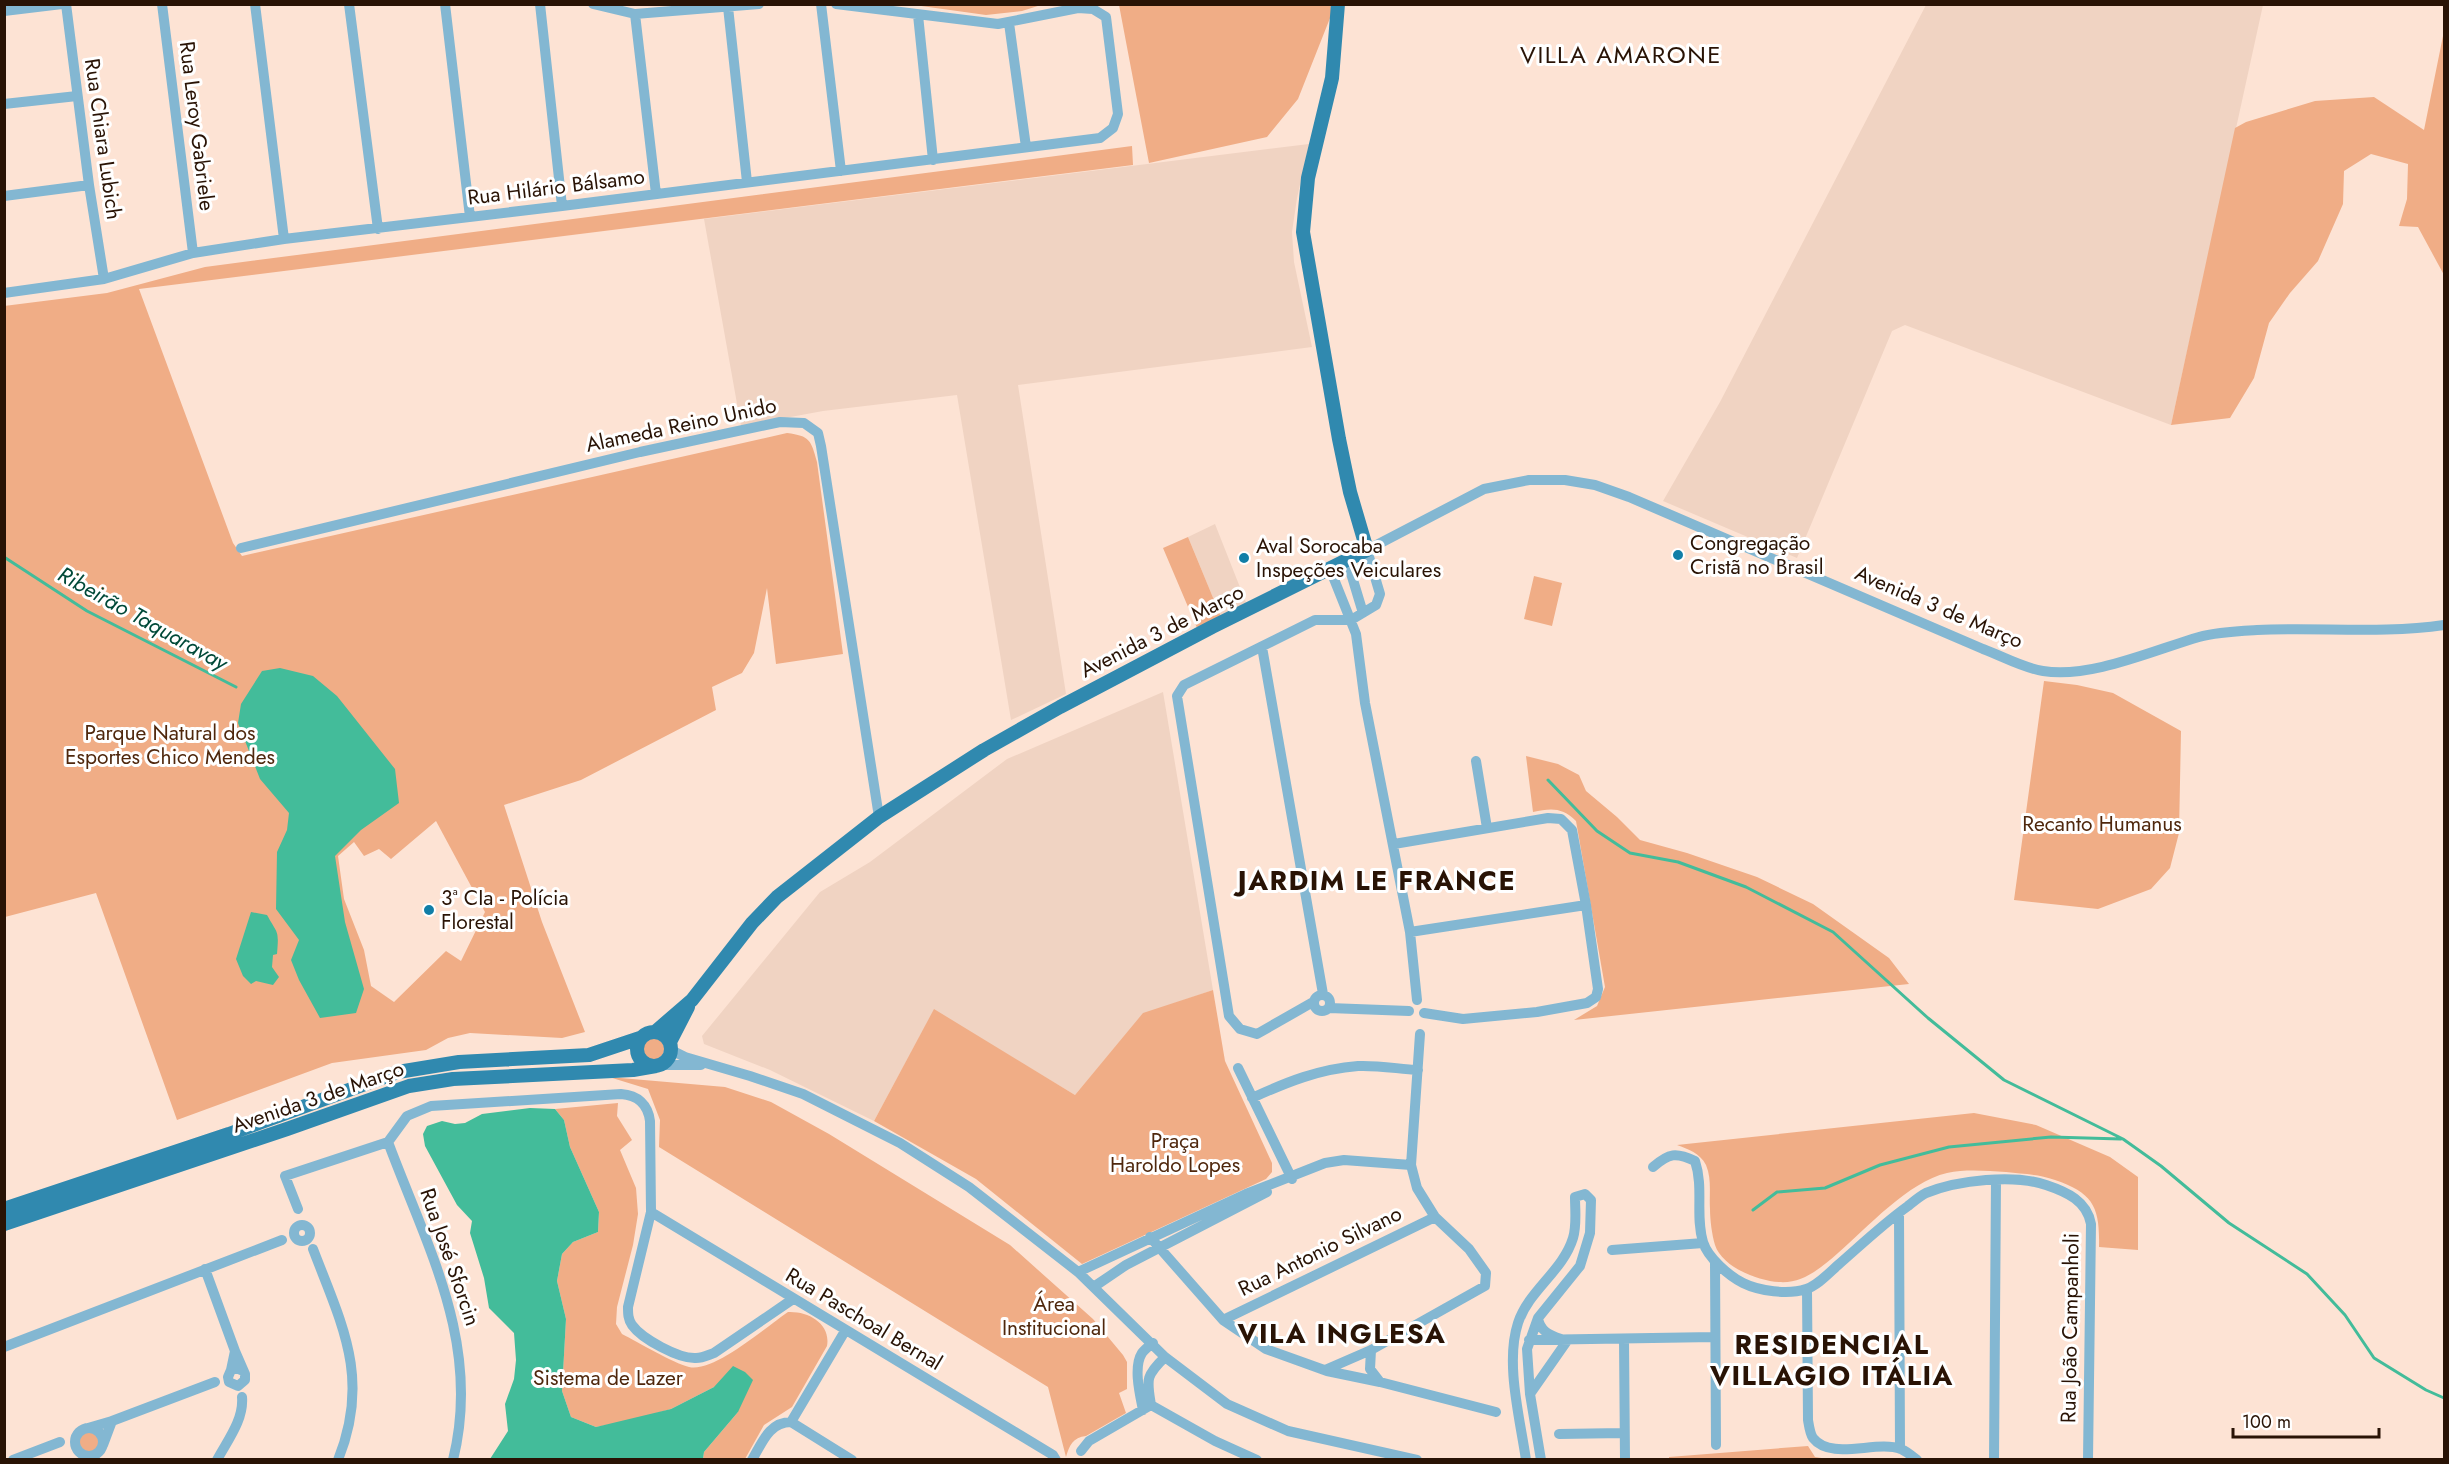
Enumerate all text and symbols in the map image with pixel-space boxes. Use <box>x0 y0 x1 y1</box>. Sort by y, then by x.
district label: VILLA AMARONE <box>1520 37 1722 72</box>
street label: Rua Leroy Gabriele <box>172 40 222 213</box>
street label: Rua Chiara Lubich <box>77 57 129 221</box>
street label: Rua Hilário Bálsamo <box>466 161 646 213</box>
street label: Alameda Reino Unido <box>583 390 779 460</box>
place label: Congregação Cristã no Brasil <box>1690 528 1824 582</box>
place label: Aval Sorocaba Inspeções Veiculares <box>1256 531 1441 585</box>
marker: Congregação Cristã no Brasil <box>1671 548 1685 562</box>
marker: Aval Sorocaba Inspeções Veiculares <box>1237 551 1251 565</box>
water label: Ribeirão Taquaravay <box>52 558 235 679</box>
street label: Avenida 3 de Março <box>1850 558 2028 656</box>
street label: Avenida 3 de Março <box>1075 577 1249 685</box>
park label: Parque Natural dos Esportes Chico Mendes <box>65 718 275 772</box>
park label: Recanto Humanus <box>2022 809 2182 839</box>
district label: JARDIM LE FRANCE <box>1233 861 1516 900</box>
place label: 3ª CIa - Polícia Florestal <box>441 883 569 937</box>
marker: 3ª CIa - Polícia Florestal <box>422 903 436 917</box>
street label: Avenida 3 de Março <box>228 1054 408 1140</box>
park label: Praça Haroldo Lopes <box>1110 1126 1240 1180</box>
street label: Rua José Sforcin <box>412 1184 488 1330</box>
street label: Rua Antonio Silvano <box>1233 1198 1407 1304</box>
street label: Rua João Campanholi <box>2053 1233 2087 1423</box>
street label: Rua Paschoal Bernal <box>780 1260 948 1378</box>
park label: Área Institucional <box>1002 1289 1106 1343</box>
district label: VILA INGLESA <box>1237 1314 1446 1353</box>
district label: RESIDENCIAL VILLAGIO ITÁLIA <box>1709 1325 1954 1395</box>
park label: Sistema de Lazer <box>533 1363 684 1393</box>
scale bar <box>2233 1401 2378 1439</box>
text: 100 m <box>2242 1409 2291 1435</box>

